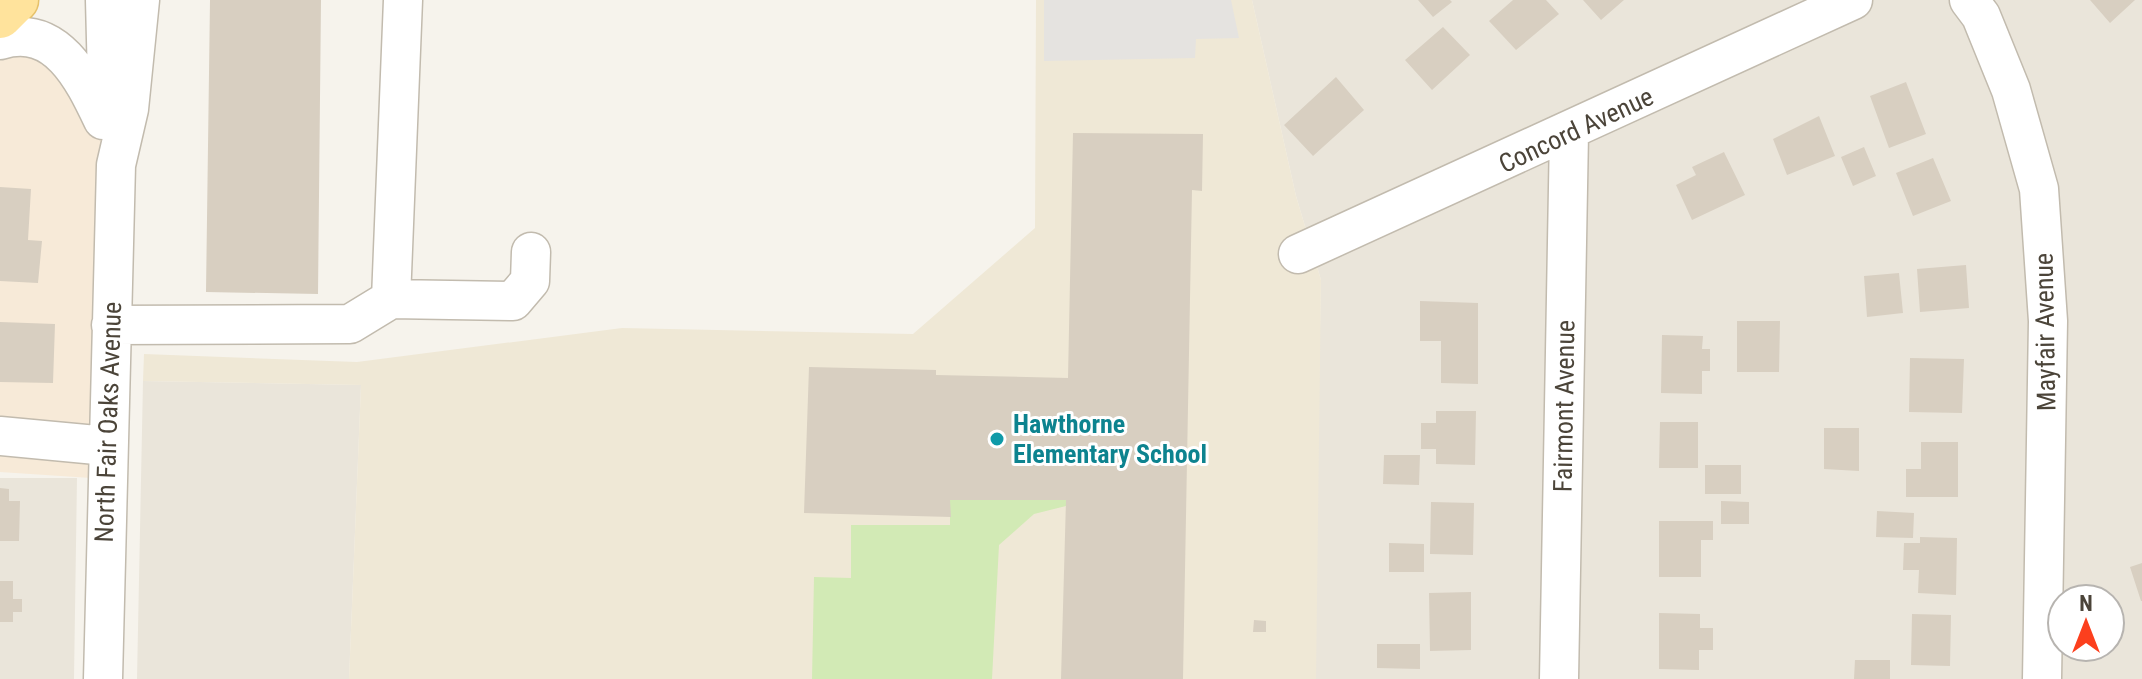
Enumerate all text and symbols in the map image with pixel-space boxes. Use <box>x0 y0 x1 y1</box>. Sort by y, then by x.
street label: Concord Avenue <box>1494 81 1658 179</box>
street label: Mayfair Avenue <box>2029 253 2061 411</box>
street label: North Fair Oaks Avenue <box>89 301 127 543</box>
street label: Fairmont Avenue <box>1548 320 1580 492</box>
place label: Hawthorne Elementary School <box>1013 409 1207 469</box>
marker: Hawthorne Elementary School <box>988 430 1006 448</box>
north arrow <box>2046 583 2126 663</box>
text: N <box>2079 591 2093 616</box>

